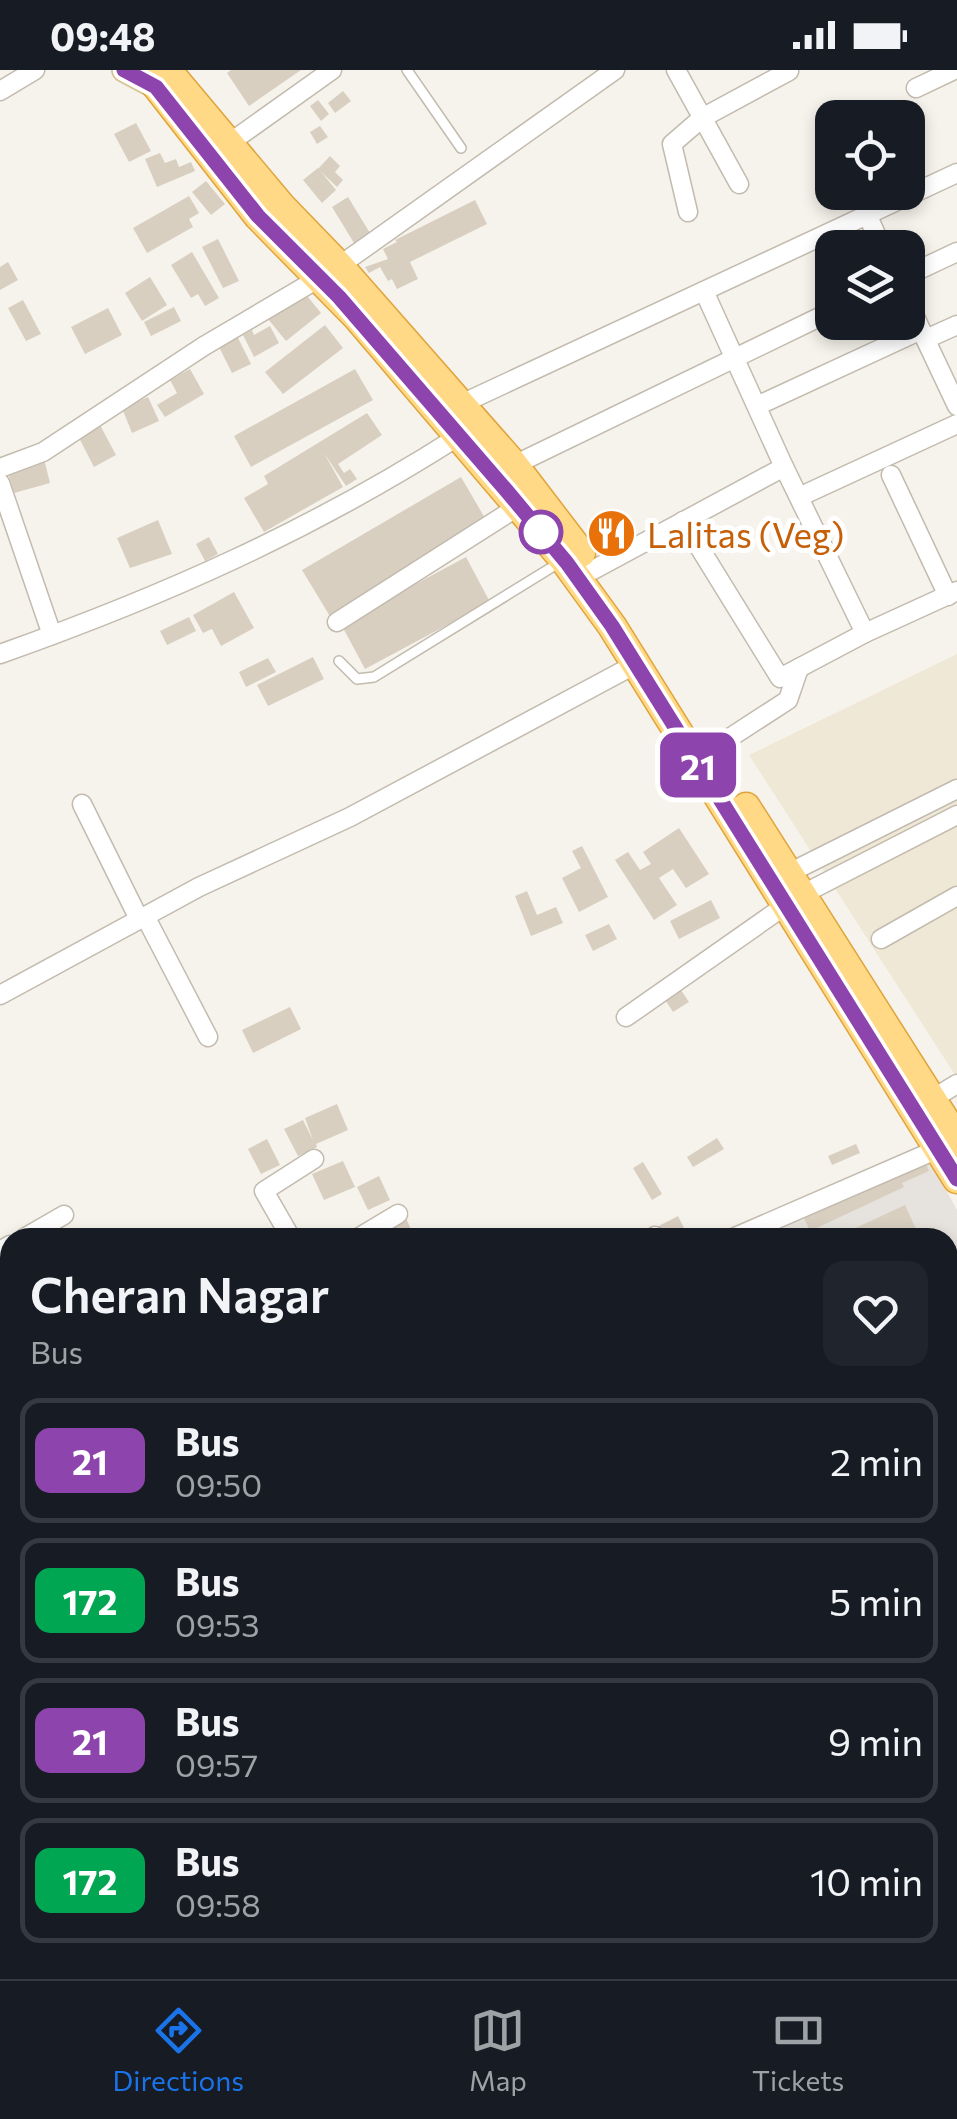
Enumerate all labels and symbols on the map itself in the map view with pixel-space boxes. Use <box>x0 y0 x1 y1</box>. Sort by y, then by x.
restaurant icon: Lalitas (Veg) <box>586 507 638 559</box>
unlabelled marker <box>520 511 562 553</box>
place label: Lalitas (Veg) <box>647 512 844 555</box>
line badge: 21 <box>653 732 743 798</box>

